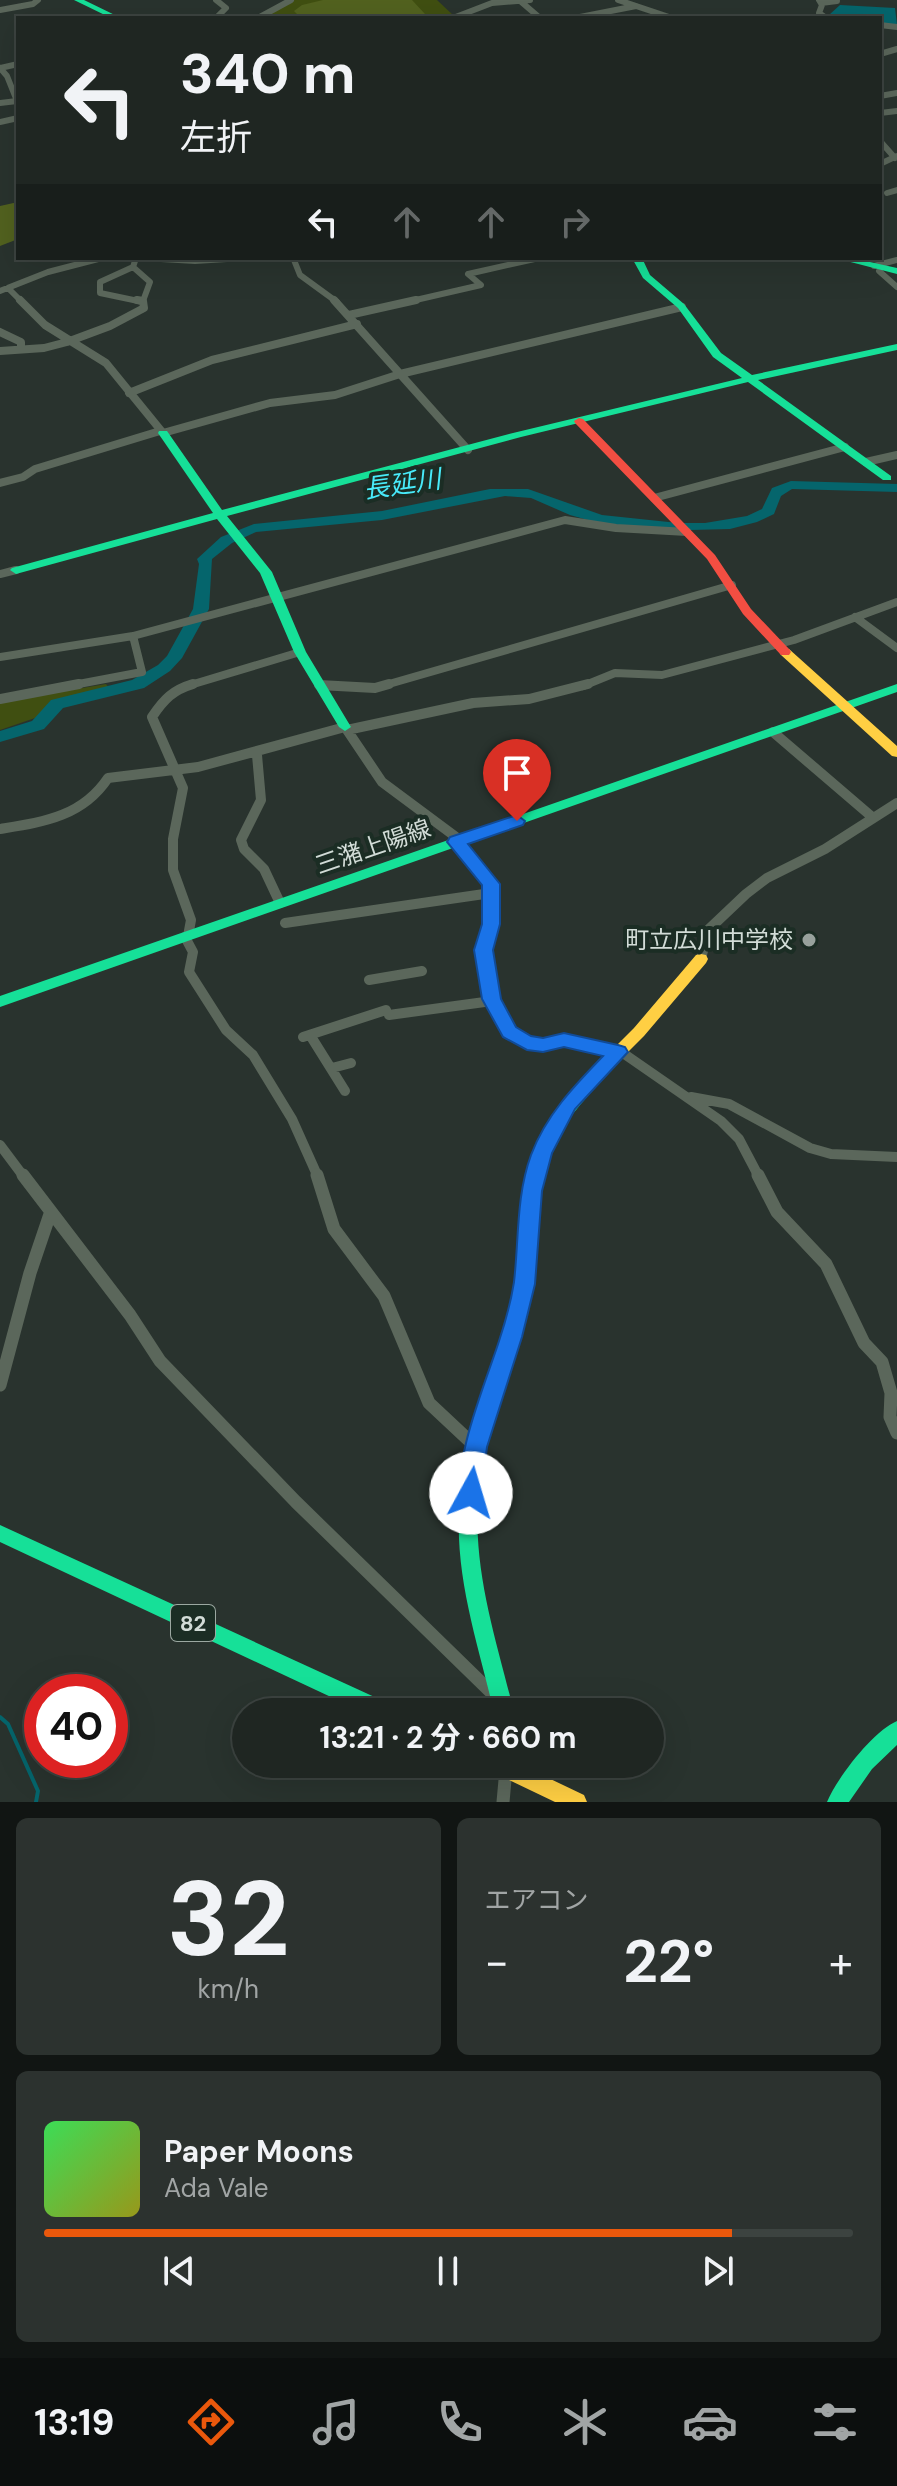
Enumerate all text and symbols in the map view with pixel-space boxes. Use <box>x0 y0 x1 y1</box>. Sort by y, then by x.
text: 340 m <box>180 37 355 110</box>
icon: left <box>48 48 152 152</box>
text: 左折 <box>180 114 252 161</box>
icon: left <box>301 200 345 244</box>
icon: ahead <box>385 200 429 244</box>
icon: ahead <box>469 200 513 244</box>
icon: right <box>553 200 597 244</box>
water label: 長延川 <box>361 461 446 506</box>
pin <box>483 739 551 821</box>
icon: arrive <box>495 751 539 795</box>
street label: 三潴上陽線 <box>311 812 435 881</box>
place label: 町立広川中学校 <box>625 924 793 955</box>
marker: 町立広川中学校 <box>800 931 818 949</box>
position arrow <box>429 1451 513 1535</box>
road number: 82 <box>171 1605 215 1641</box>
speed limit sign: 40 <box>24 1674 128 1778</box>
text: 13:21 · 2 分 · 660 m <box>320 1718 576 1757</box>
text: 32 <box>167 1852 290 1987</box>
text: エアコン <box>485 1883 589 1917</box>
text: 22° <box>623 1922 714 2001</box>
text: − <box>485 1933 509 1991</box>
text: + <box>829 1933 853 1991</box>
text: km/h <box>198 1972 259 2006</box>
text: Paper Moons <box>164 2132 354 2171</box>
text: Ada Vale <box>164 2171 269 2205</box>
icon: previous <box>157 2249 201 2293</box>
icon: pause <box>426 2249 470 2293</box>
icon: next <box>696 2249 740 2293</box>
icon: directions <box>183 2394 239 2450</box>
icon: music <box>308 2394 364 2450</box>
icon: phone <box>432 2394 488 2450</box>
icon: climate <box>557 2394 613 2450</box>
icon: car <box>682 2394 738 2450</box>
icon: filters <box>807 2394 863 2450</box>
text: 13:19 <box>34 2399 114 2446</box>

